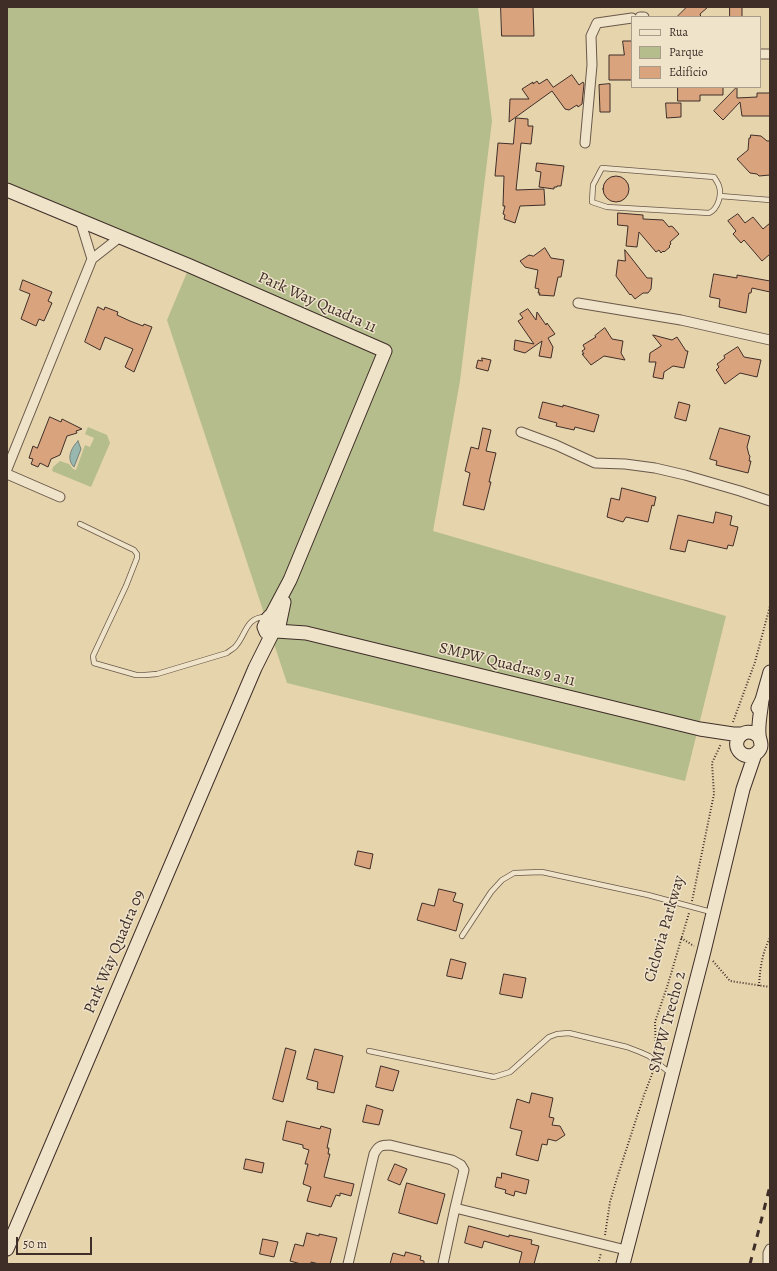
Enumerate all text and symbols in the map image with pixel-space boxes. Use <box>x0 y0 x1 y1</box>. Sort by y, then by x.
legend <box>631 16 761 88</box>
text: Rua <box>669 24 688 40</box>
text: Parque <box>669 44 704 60</box>
text: Edifício <box>669 64 707 80</box>
street label: Park Way Quadra 11 <box>255 268 379 338</box>
street label: SMPW Quadras 9 a 11 <box>437 639 577 691</box>
street label: Ciclovia Parkway <box>641 873 689 985</box>
street label: Park Way Quadra 09 <box>80 887 150 1017</box>
street label: SMPW Trecho 2 <box>645 969 691 1075</box>
scale bar <box>18 1229 94 1255</box>
text: 50 m <box>23 1236 47 1252</box>

